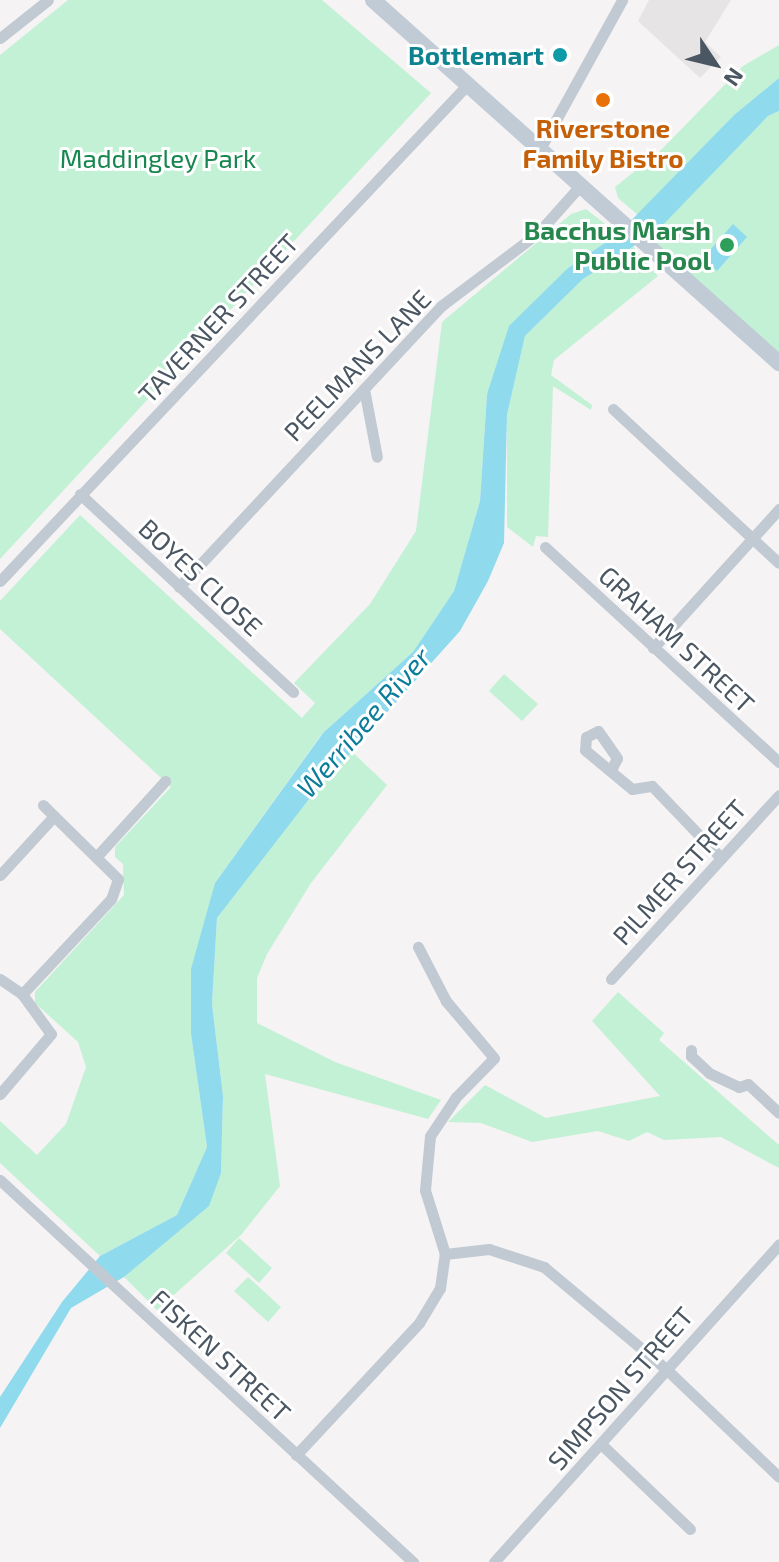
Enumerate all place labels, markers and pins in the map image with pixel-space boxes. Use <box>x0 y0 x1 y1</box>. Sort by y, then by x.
place label: Bottlemart <box>408 39 544 71</box>
marker: Bottlemart <box>551 46 569 64</box>
marker: Riverstone Family Bistro <box>594 91 612 109</box>
place label: Riverstone Family Bistro <box>522 112 684 174</box>
place label: Bacchus Marsh Public Pool <box>524 214 711 276</box>
marker: Bacchus Marsh Public Pool <box>718 236 736 254</box>

